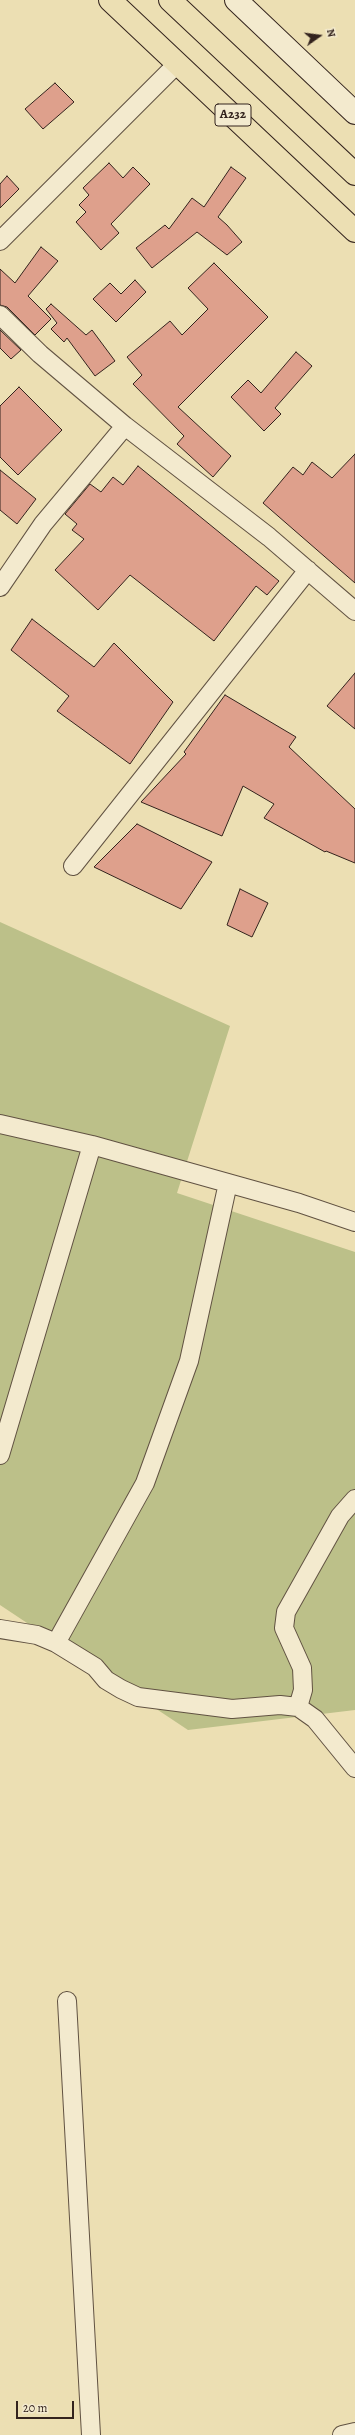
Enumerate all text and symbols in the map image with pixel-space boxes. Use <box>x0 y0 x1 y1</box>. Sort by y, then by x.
north arrow <box>299 16 339 56</box>
text: N <box>323 27 339 39</box>
road number: A232 <box>215 104 251 126</box>
scale bar <box>18 2393 76 2419</box>
text: 20 m <box>23 2400 47 2416</box>

